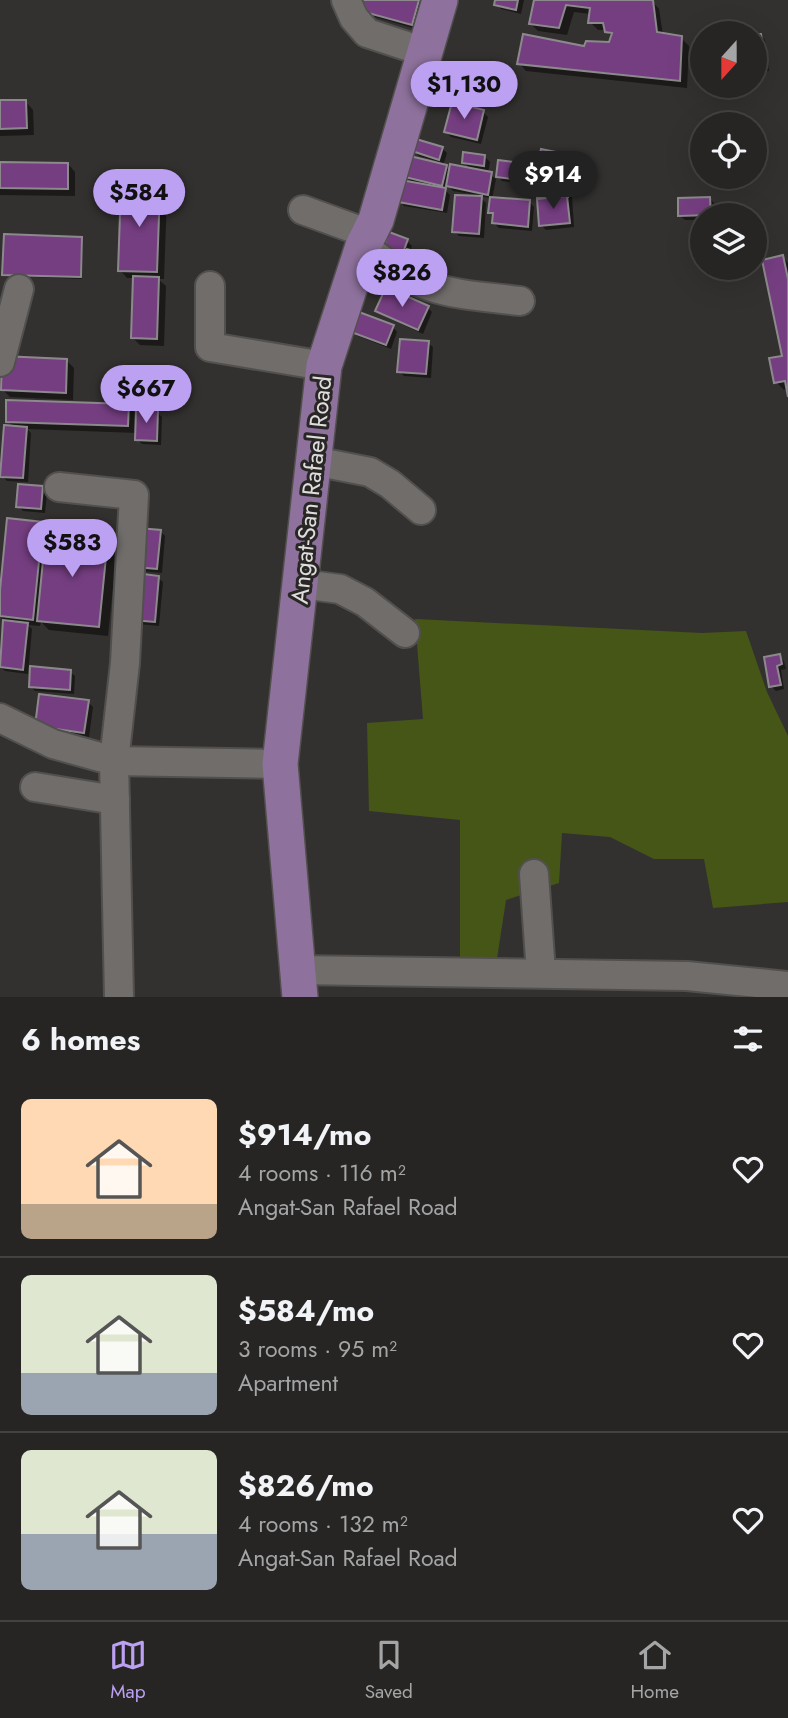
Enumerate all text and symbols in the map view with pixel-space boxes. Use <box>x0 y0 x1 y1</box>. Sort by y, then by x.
north arrow <box>690 21 766 98</box>
map controls <box>690 21 767 280</box>
pin: $1,130 <box>407 61 521 121</box>
text: $1,130 <box>427 67 501 101</box>
button: locate <box>690 112 767 189</box>
pin: $914 <box>512 152 594 211</box>
text: $914 <box>524 157 582 191</box>
pin: $584 <box>98 170 180 229</box>
text: $584 <box>109 175 169 209</box>
button: layers <box>690 203 767 280</box>
pin: $826 <box>361 250 443 309</box>
text: $826 <box>372 255 432 289</box>
pin: $667 <box>105 366 187 425</box>
text: $667 <box>117 371 175 405</box>
street label: Angat-San Rafael Road <box>282 374 340 606</box>
pin: $583 <box>31 520 113 579</box>
text: $583 <box>43 525 101 559</box>
text: 6 homes <box>21 1018 140 1061</box>
icon: filters <box>729 1020 767 1058</box>
text: $914/mo <box>238 1113 371 1156</box>
icon: home <box>77 1127 161 1211</box>
icon: heart <box>729 1150 767 1188</box>
text: 4 rooms · 116 m² <box>238 1156 406 1190</box>
text: Angat-San Rafael Road <box>238 1190 458 1224</box>
text: $584/mo <box>238 1289 374 1332</box>
icon: home <box>77 1303 161 1387</box>
icon: heart <box>729 1326 767 1364</box>
text: 3 rooms · 95 m² <box>238 1332 397 1366</box>
text: Apartment <box>238 1366 338 1400</box>
text: $826/mo <box>238 1464 374 1507</box>
icon: home <box>77 1478 161 1562</box>
icon: heart <box>729 1501 767 1539</box>
text: 4 rooms · 132 m² <box>238 1507 408 1541</box>
text: Angat-San Rafael Road <box>238 1541 458 1575</box>
tab: Map <box>109 1636 147 1705</box>
tab: Saved <box>365 1636 413 1705</box>
tab: Home <box>631 1636 679 1705</box>

